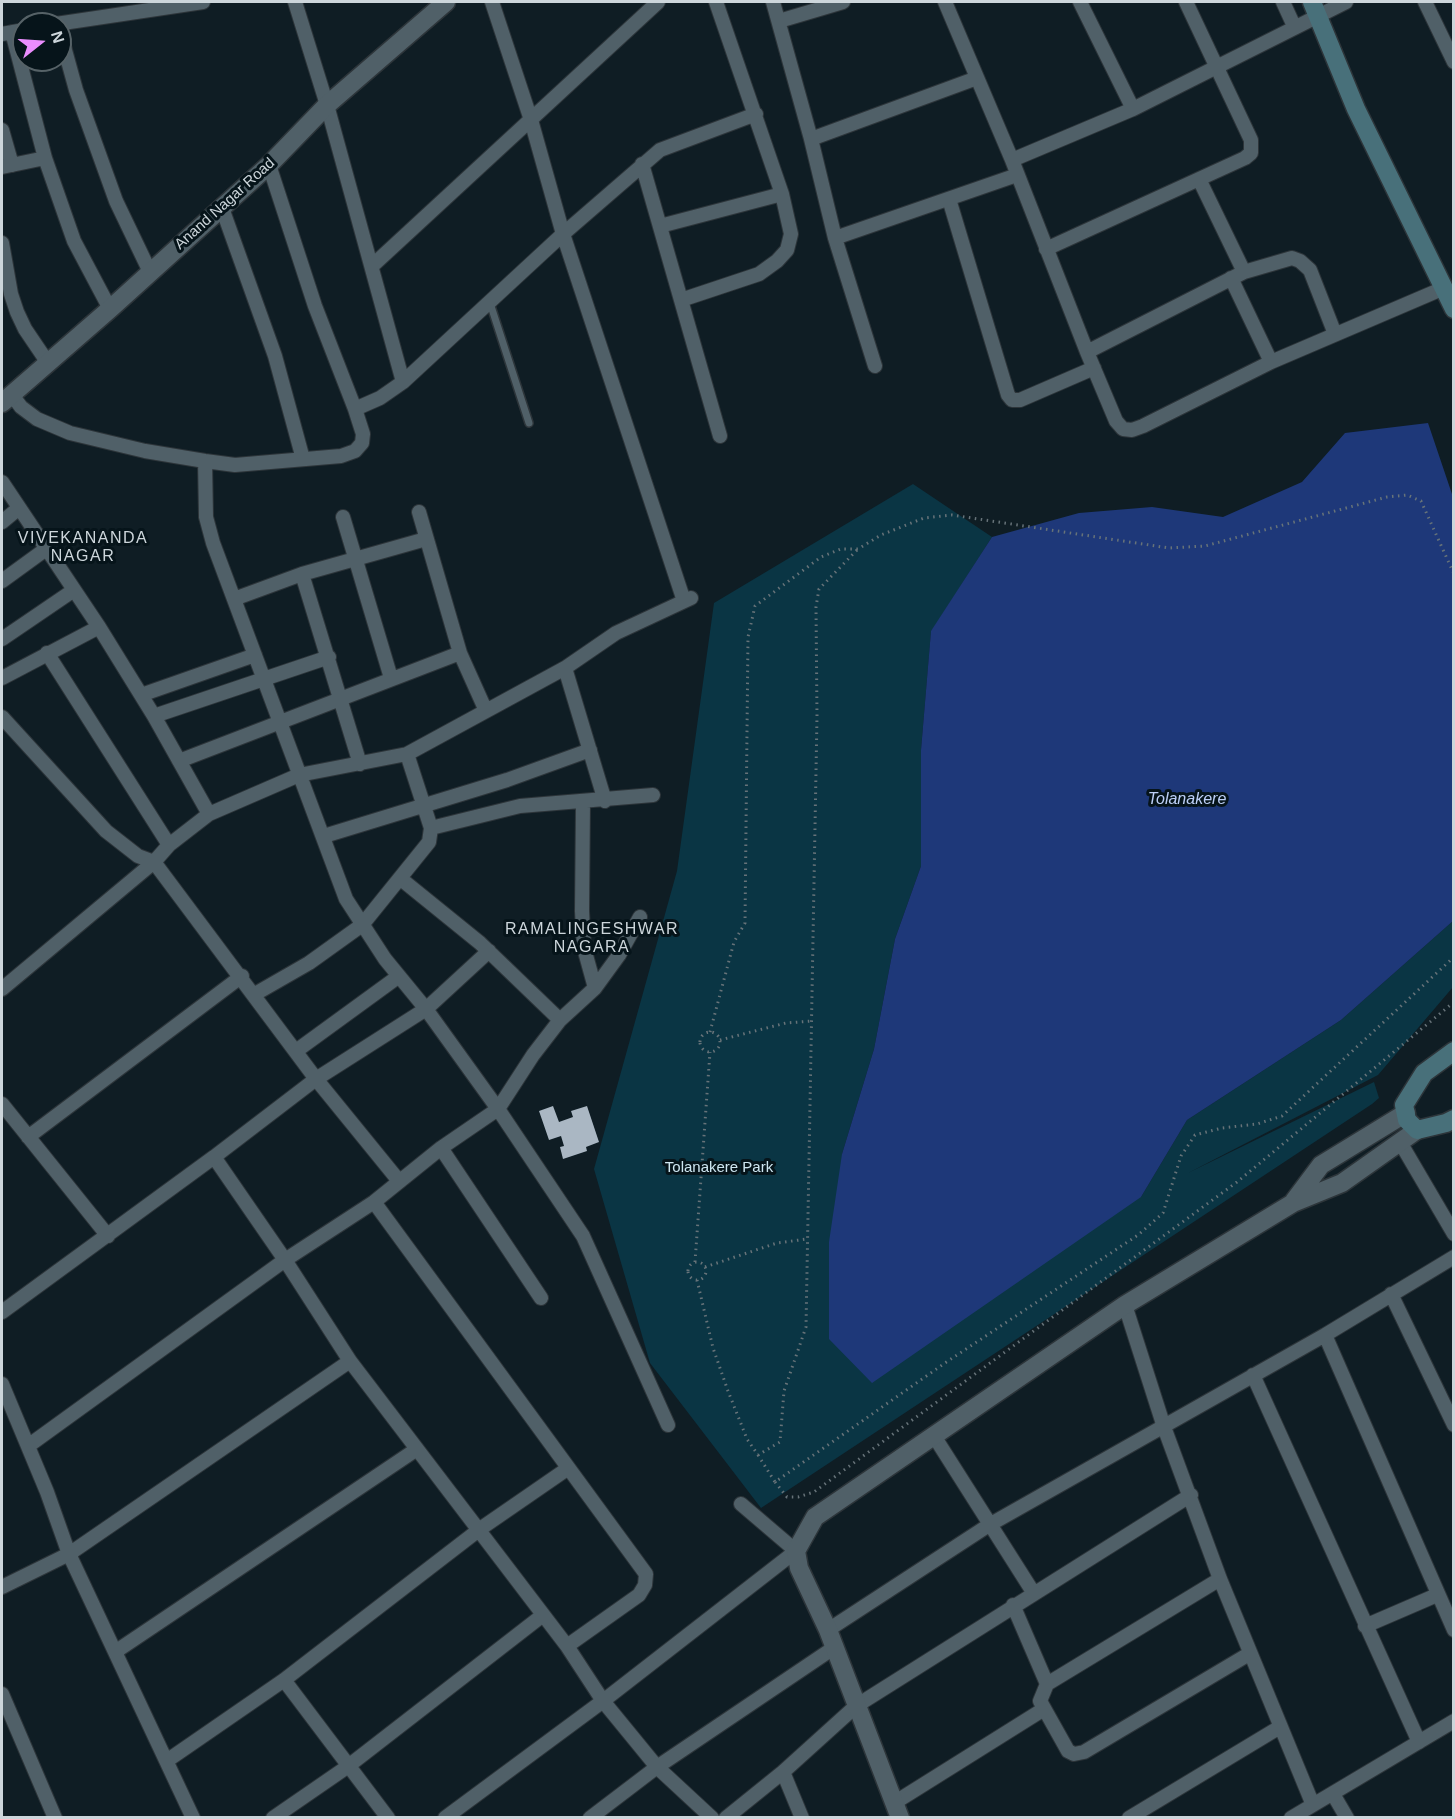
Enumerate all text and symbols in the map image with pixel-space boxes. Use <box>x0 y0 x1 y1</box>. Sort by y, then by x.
north arrow <box>12 12 72 72</box>
text: N <box>48 29 68 45</box>
street label: Anand Nagar Road <box>171 154 279 254</box>
district label: VIVEKANANDA NAGAR <box>18 529 148 567</box>
water label: Tolanakere <box>1148 790 1226 810</box>
district label: RAMALINGESHWAR NAGARA <box>505 920 679 958</box>
park label: Tolanakere Park <box>665 1159 773 1177</box>

